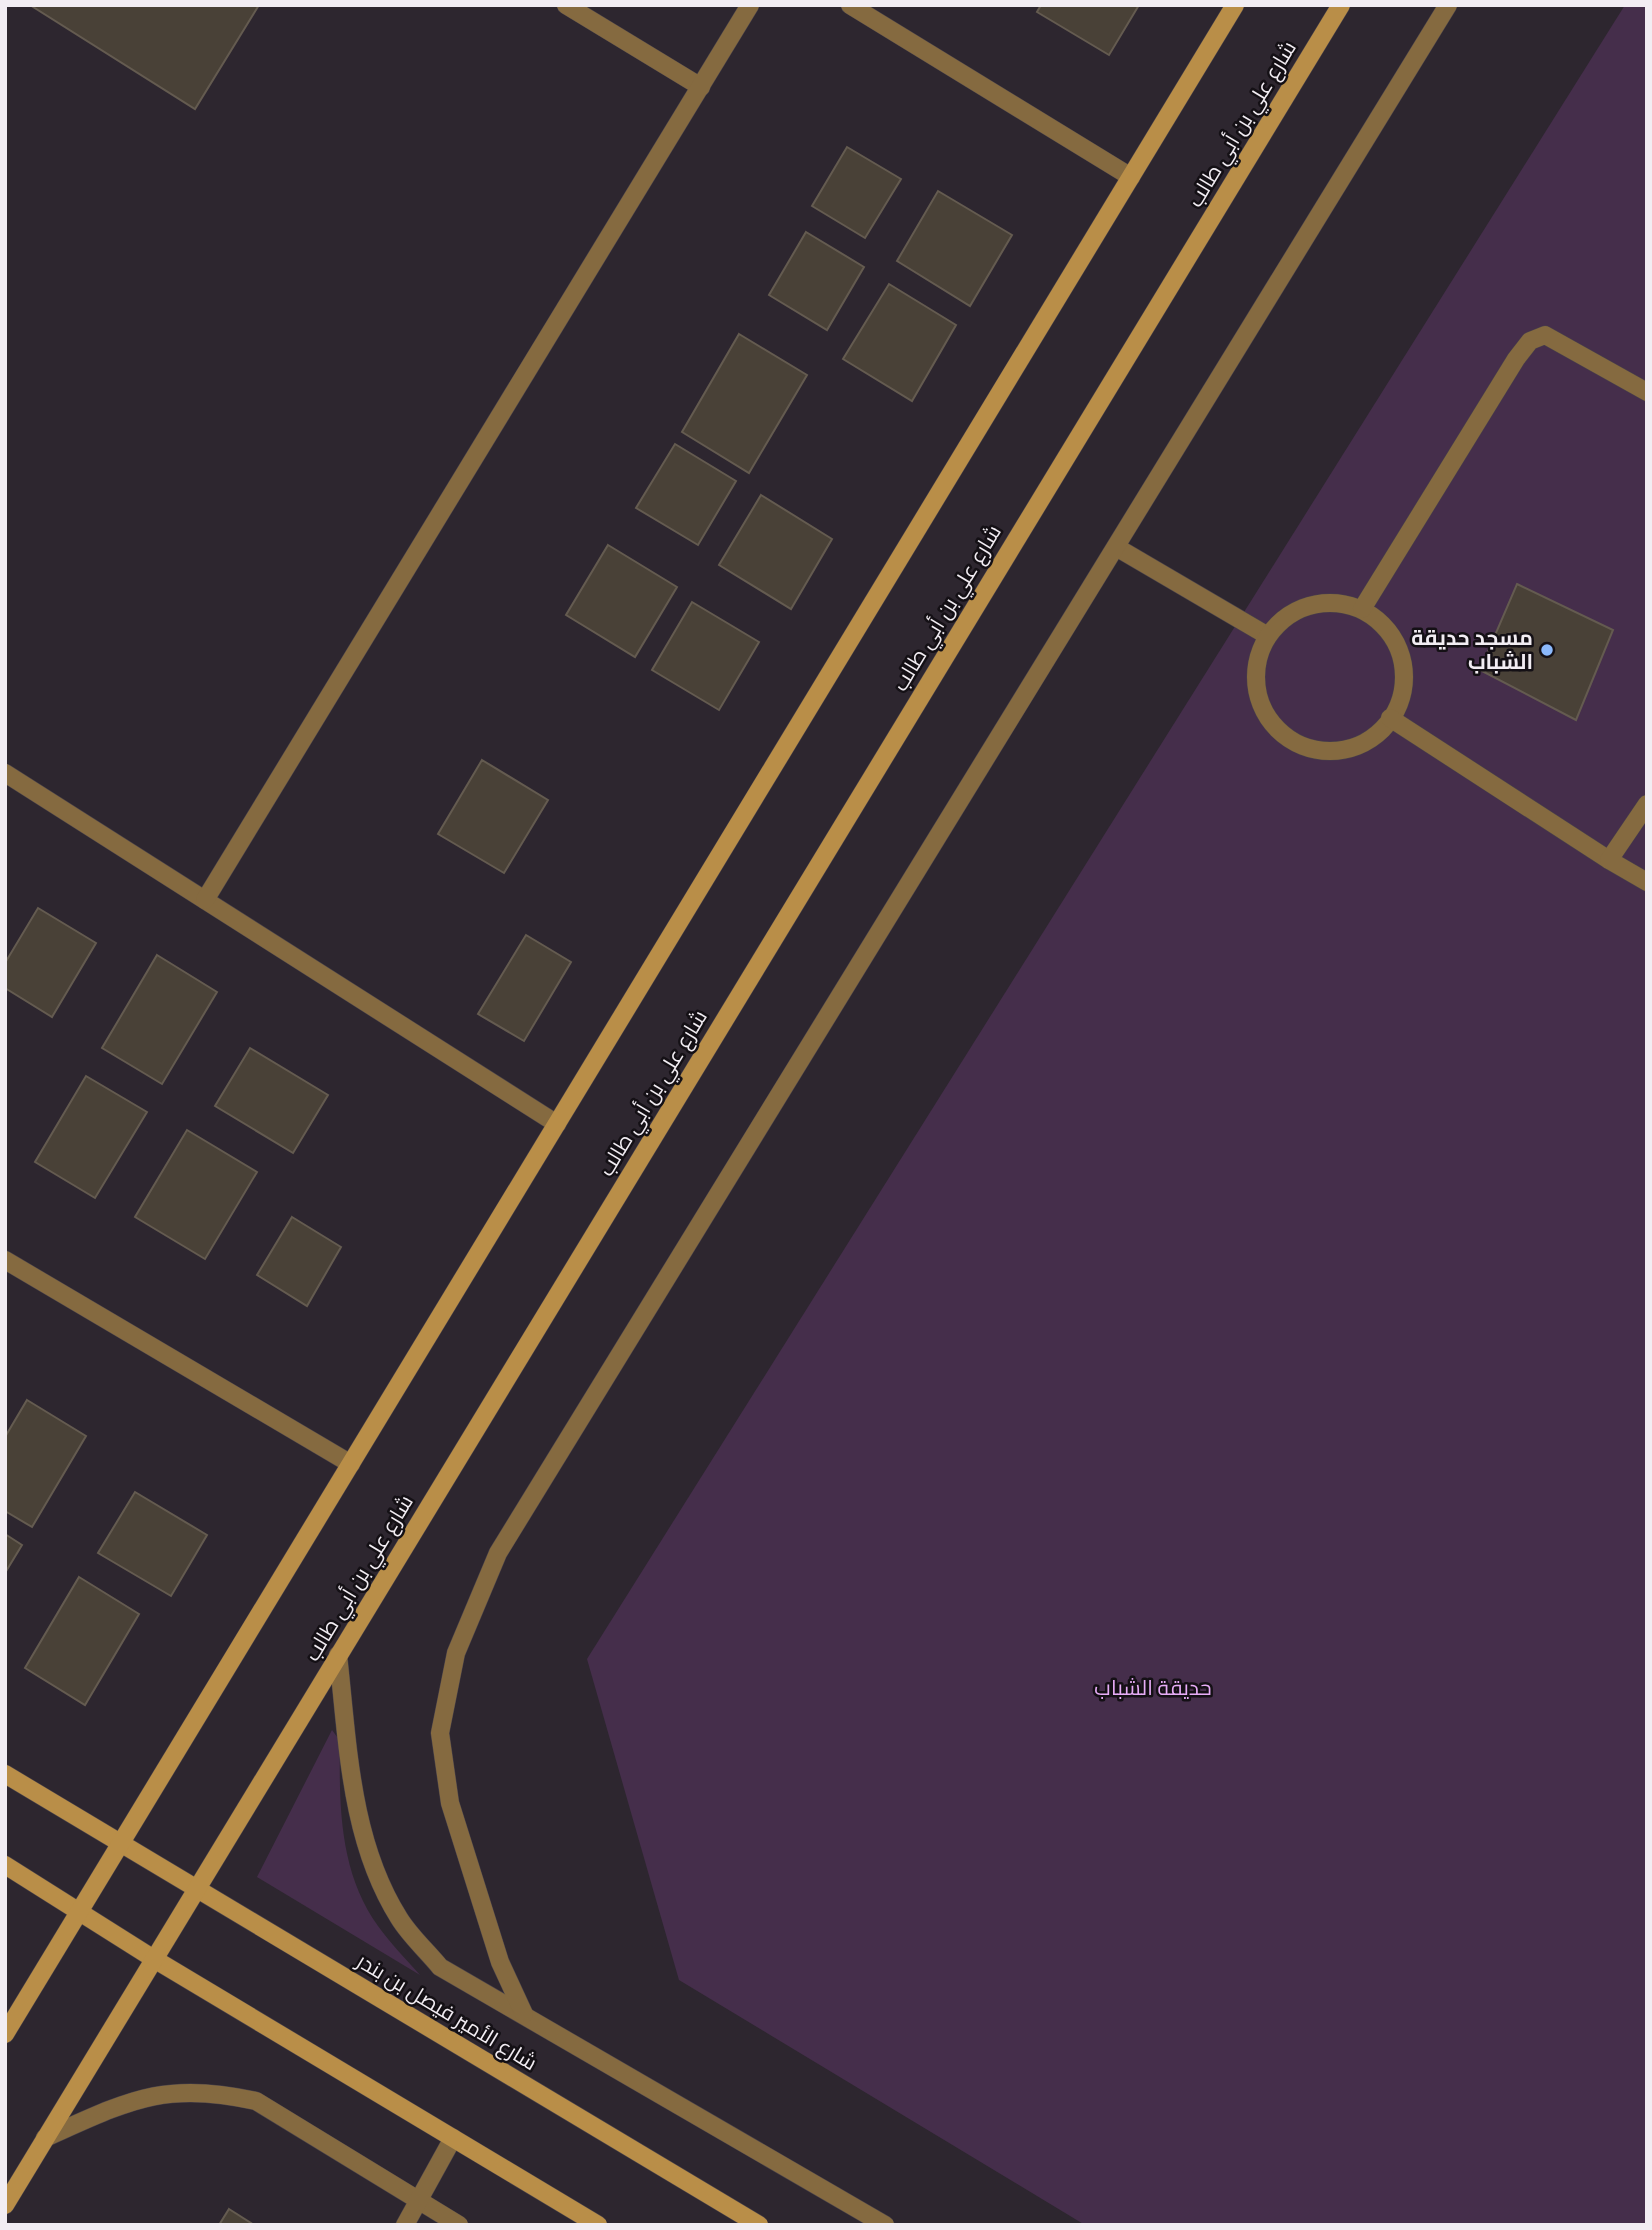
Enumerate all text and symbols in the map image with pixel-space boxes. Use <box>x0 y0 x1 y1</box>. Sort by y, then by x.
street label: شارع علي بن أبي طالب <box>1182 36 1304 213</box>
street label: شارع علي بن أبي طالب <box>887 520 1009 697</box>
place label: مسجد حديقة الشباب <box>1411 625 1533 674</box>
marker: مسجد حديقة الشباب <box>1539 642 1555 658</box>
street label: شارع علي بن أبي طالب <box>593 1005 715 1182</box>
street label: شارع علي بن أبي طالب <box>299 1490 421 1667</box>
park label: حديقة الشباب <box>1094 1675 1212 1699</box>
street label: شارع الأمير فيصل بن بندر <box>351 1947 542 2077</box>

